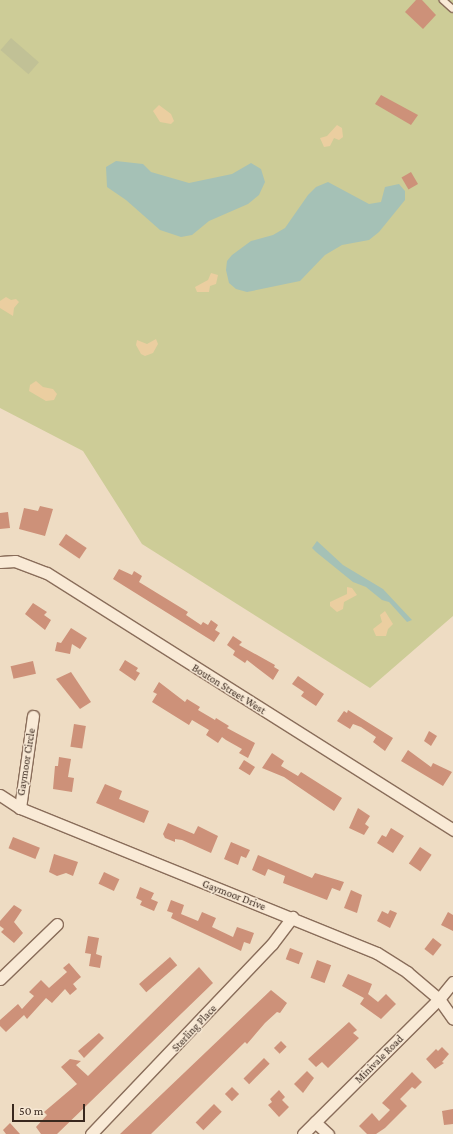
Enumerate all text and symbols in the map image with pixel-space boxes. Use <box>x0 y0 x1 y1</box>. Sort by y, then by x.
street label: Bouton Street West <box>190 661 268 717</box>
street label: Gaymoor Circle <box>14 727 38 797</box>
street label: Gaymoor Drive <box>200 877 268 913</box>
street label: Sterling Place <box>169 1002 219 1054</box>
street label: Minivale Road <box>352 1032 406 1086</box>
scale bar <box>14 1096 87 1122</box>
text: 50 m <box>19 1104 43 1118</box>

